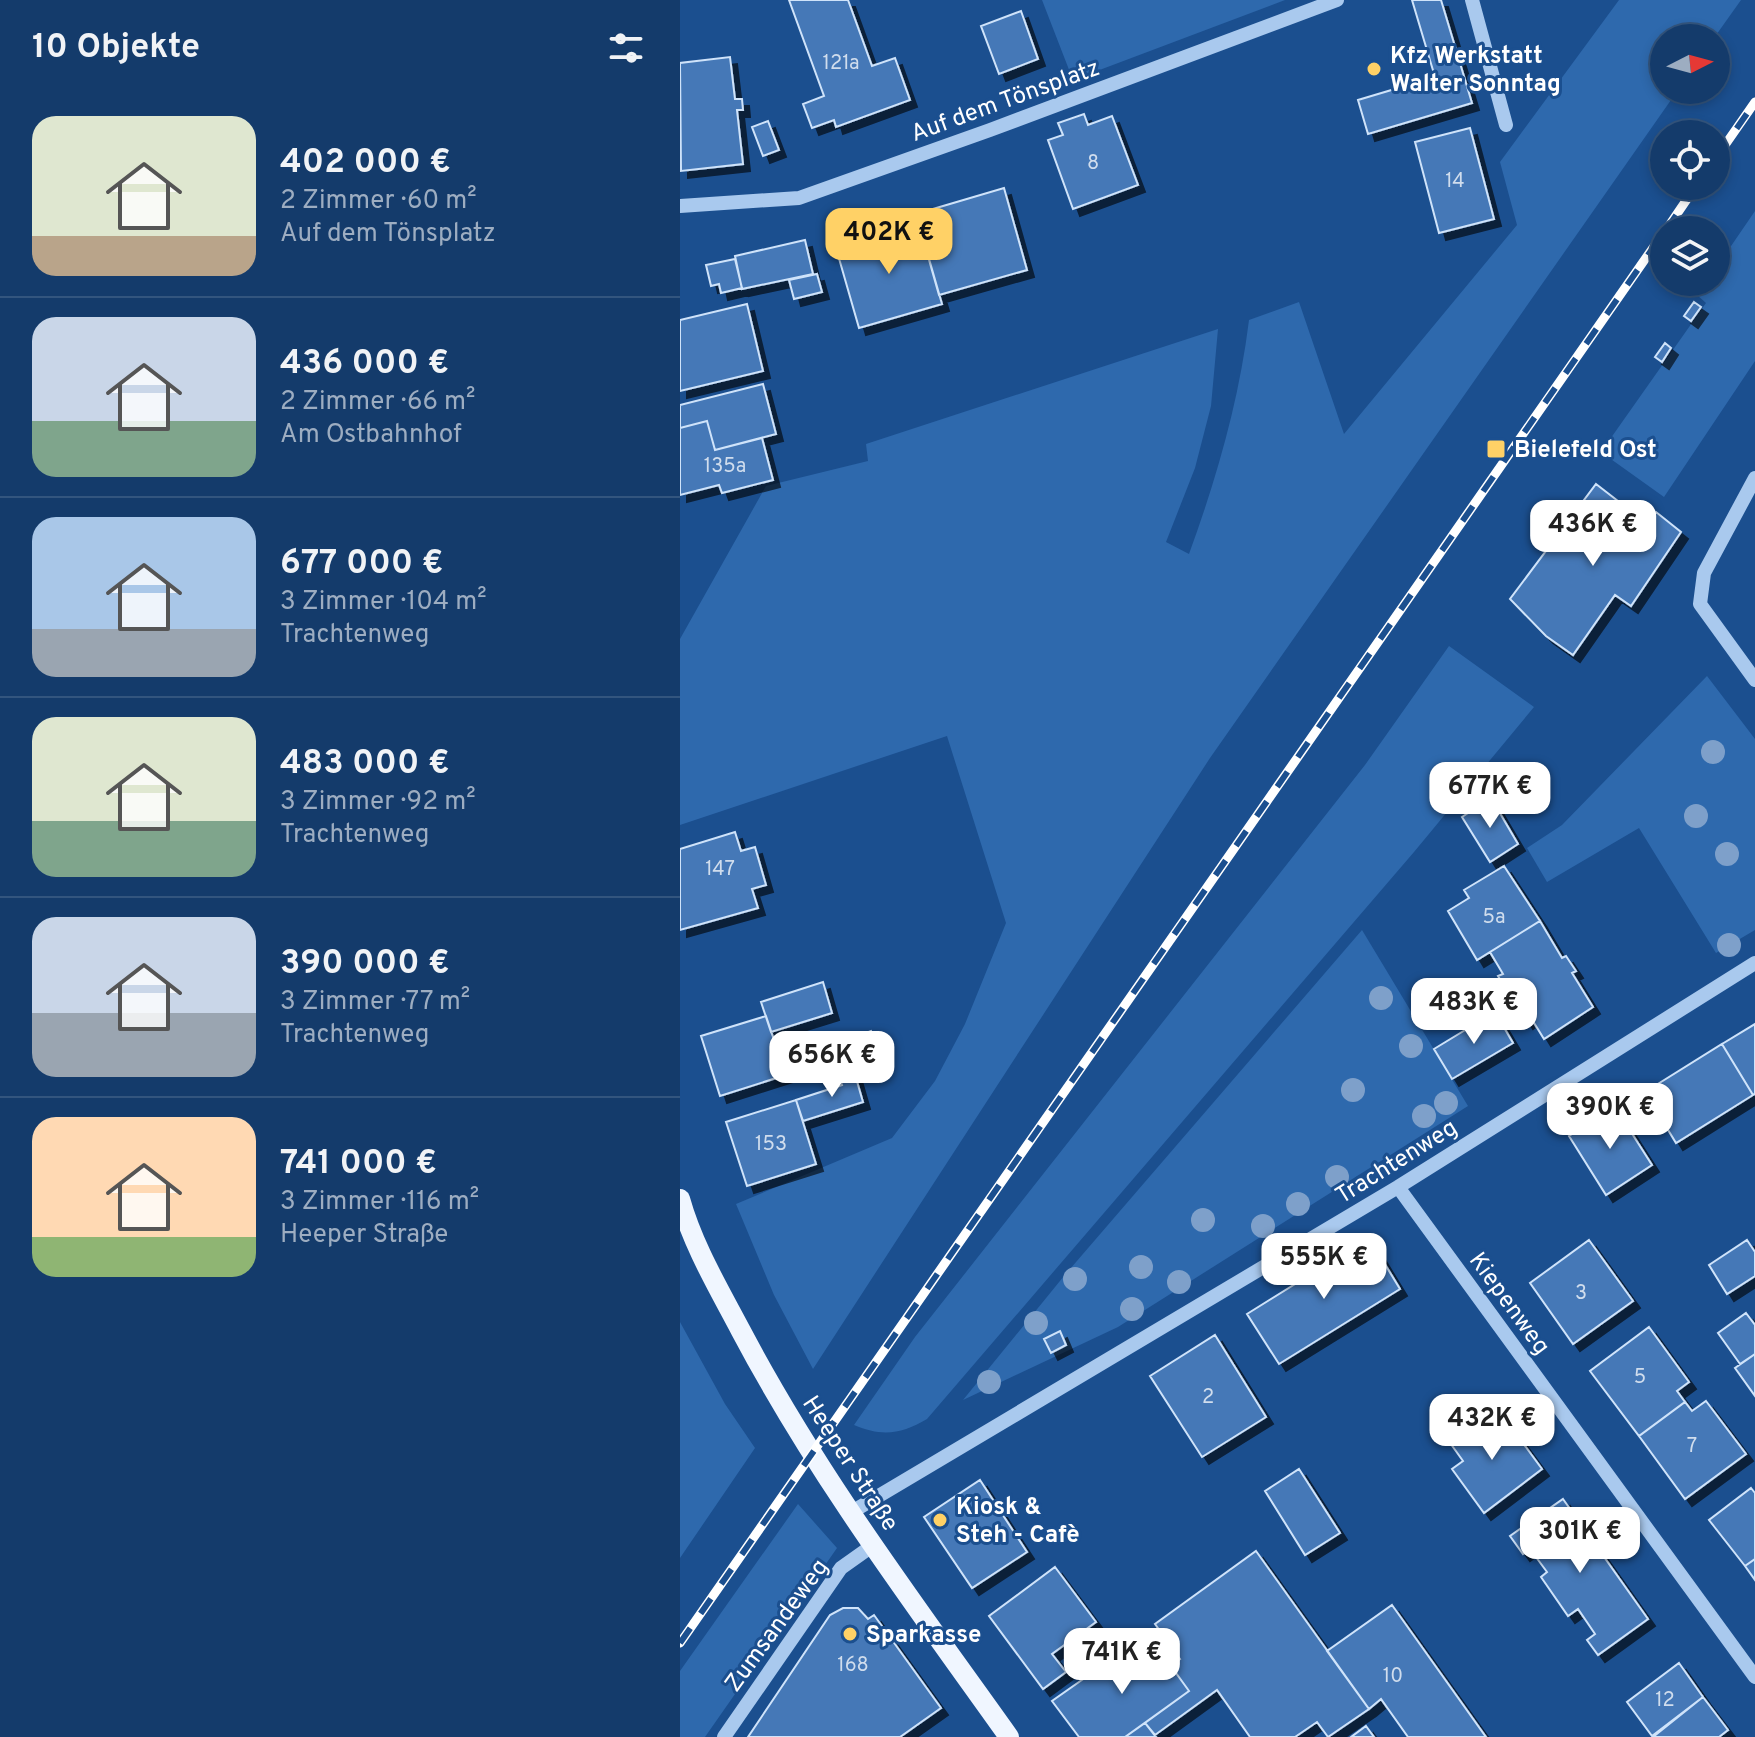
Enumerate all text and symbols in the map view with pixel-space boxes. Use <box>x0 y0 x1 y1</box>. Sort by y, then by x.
north arrow <box>1650 24 1730 104</box>
map controls <box>1650 24 1730 296</box>
icon: filters <box>604 26 648 70</box>
text: 10 Objekte <box>32 27 200 70</box>
place label: Kfz Werkstatt Walter Sonntag <box>1390 42 1561 100</box>
house number: 121a <box>822 51 860 77</box>
street label: Auf dem Tönsplatz <box>907 54 1104 150</box>
marker: Kfz Werkstatt Walter Sonntag <box>1365 60 1383 78</box>
button: locate <box>1650 120 1730 200</box>
text: 402 000 € <box>280 142 451 185</box>
icon: home <box>96 148 192 244</box>
house number: 8 <box>1087 151 1099 177</box>
house number: 14 <box>1445 169 1465 195</box>
text: 2 Zimmer · 60 m² <box>280 185 477 218</box>
pin: 402K € <box>824 208 954 276</box>
button: layers <box>1650 216 1730 296</box>
text: 402K € <box>843 217 935 250</box>
text: Auf dem Tönsplatz <box>280 218 496 251</box>
text: 436 000 € <box>280 343 449 386</box>
icon: home <box>96 349 192 445</box>
text: 2 Zimmer · 66 m² <box>280 386 475 419</box>
text: Am Ostbahnhof <box>280 419 462 452</box>
place label: Bielefeld Ost <box>1514 436 1657 466</box>
marker: Bielefeld Ost <box>1485 438 1507 460</box>
house number: 135a <box>704 454 746 480</box>
pin: 436K € <box>1528 500 1658 568</box>
text: 436K € <box>1548 509 1638 542</box>
text: 677 000 € <box>280 543 443 586</box>
icon: home <box>96 549 192 645</box>
text: 3 Zimmer · 104 m² <box>280 586 487 619</box>
text: Trachtenweg <box>280 619 429 652</box>
text: 483 000 € <box>280 743 450 786</box>
icon: home <box>96 749 192 845</box>
pin: 677K € <box>1425 762 1555 830</box>
text: 677K € <box>1447 771 1533 804</box>
text: 3 Zimmer · 92 m² <box>280 786 476 819</box>
text: Trachtenweg <box>280 819 429 852</box>
house number: 147 <box>705 857 735 883</box>
house number: 5a <box>1483 905 1505 931</box>
text: 390 000 € <box>280 943 450 986</box>
icon: home <box>96 949 192 1045</box>
pin: 483K € <box>1409 978 1539 1046</box>
text: 3 Zimmer · 77 m² <box>280 986 470 1019</box>
text: 483K € <box>1429 987 1519 1020</box>
text: Trachtenweg <box>280 1019 429 1052</box>
pin: 656K € <box>767 1031 897 1099</box>
text: 656K € <box>787 1040 877 1073</box>
pin: 390K € <box>1545 1083 1675 1151</box>
text: 390K € <box>1565 1092 1655 1125</box>
street label: Trachtenweg <box>1331 1113 1463 1212</box>
house number: 153 <box>755 1132 787 1158</box>
text: 741 000 € <box>280 1143 437 1186</box>
icon: home <box>96 1149 192 1245</box>
text: 3 Zimmer · 116 m² <box>280 1186 479 1219</box>
text: Heeper Straße <box>280 1219 448 1252</box>
pin: 555K € <box>1259 1233 1389 1301</box>
text: 555K € <box>1279 1242 1369 1275</box>
street label: Kiepenweg <box>1461 1247 1556 1361</box>
house number: 3 <box>1575 1281 1587 1307</box>
house number: 5 <box>1634 1365 1646 1391</box>
house number: 2 <box>1202 1385 1214 1411</box>
street label: Heeper Straße <box>794 1391 904 1537</box>
pin: 432K € <box>1427 1394 1557 1462</box>
text: 432K € <box>1447 1403 1537 1436</box>
house number: 7 <box>1687 1434 1697 1460</box>
place label: Kiosk & Steh - Cafè <box>956 1493 1080 1551</box>
pin: 301K € <box>1515 1507 1645 1575</box>
marker: Kiosk & Steh - Cafè <box>931 1511 949 1529</box>
text: 301K € <box>1538 1516 1622 1549</box>
street label: Zumsandeweg <box>719 1554 836 1699</box>
place label: Sparkasse <box>866 1621 981 1651</box>
marker: Sparkasse <box>841 1625 859 1643</box>
pin: 741K € <box>1057 1628 1187 1696</box>
text: 741K € <box>1082 1637 1162 1670</box>
house number: 168 <box>837 1653 869 1679</box>
house number: 10 <box>1383 1664 1403 1690</box>
house number: 12 <box>1655 1688 1675 1714</box>

